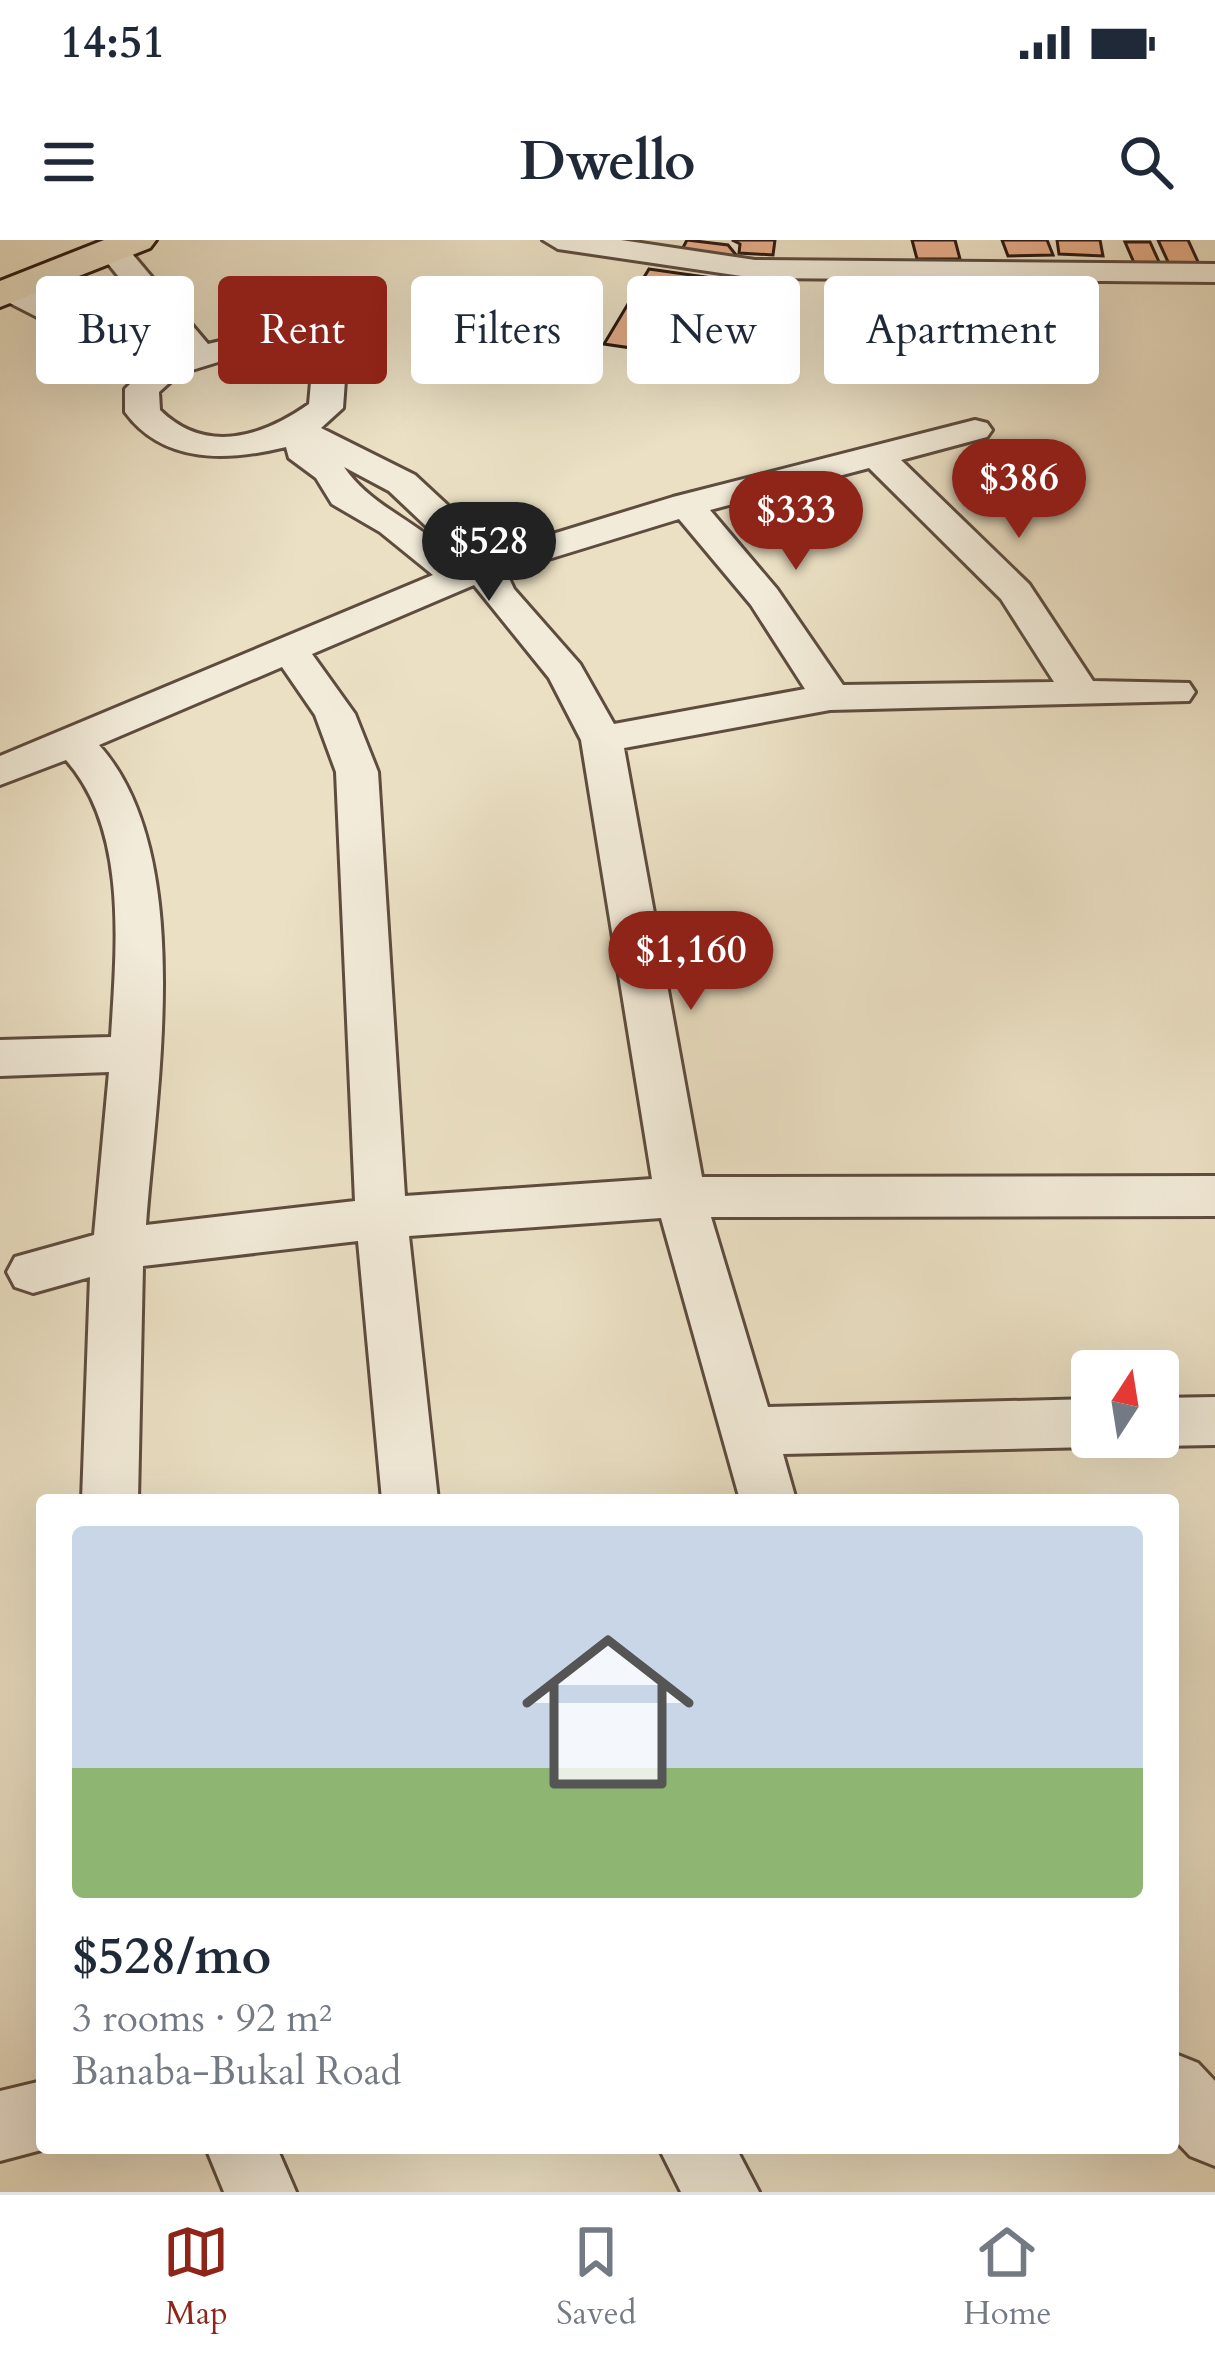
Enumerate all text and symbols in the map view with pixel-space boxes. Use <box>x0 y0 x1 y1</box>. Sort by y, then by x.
text: 14:51 <box>60 12 165 73</box>
text: Dwello <box>519 126 696 199</box>
icon: menu <box>36 129 102 195</box>
icon: search <box>1113 129 1179 195</box>
chip: Buy <box>36 276 194 384</box>
chip: Rent <box>218 276 387 384</box>
chip: Filters <box>411 276 603 384</box>
chip: New <box>627 276 800 384</box>
chip: Apartment <box>824 276 1099 384</box>
pin: $386 <box>948 439 1090 541</box>
text: $386 <box>979 451 1059 504</box>
pin: $333 <box>725 471 867 573</box>
text: $333 <box>756 483 836 536</box>
pin: $528 <box>418 502 560 604</box>
text: $528 <box>449 514 529 567</box>
pin: $1,160 <box>593 911 789 1013</box>
text: $1,160 <box>635 923 747 976</box>
north arrow <box>1071 1350 1179 1458</box>
map controls <box>1071 1350 1179 1458</box>
icon: home <box>500 1604 716 1820</box>
text: $528/mo <box>72 1922 271 1992</box>
text: 3 rooms · 92 m² <box>72 1992 332 2045</box>
text: Banaba-Bukal Road <box>72 2045 401 2098</box>
tab: Map <box>163 2219 229 2336</box>
tab: Saved <box>556 2219 636 2336</box>
tab: Home <box>963 2219 1052 2336</box>

